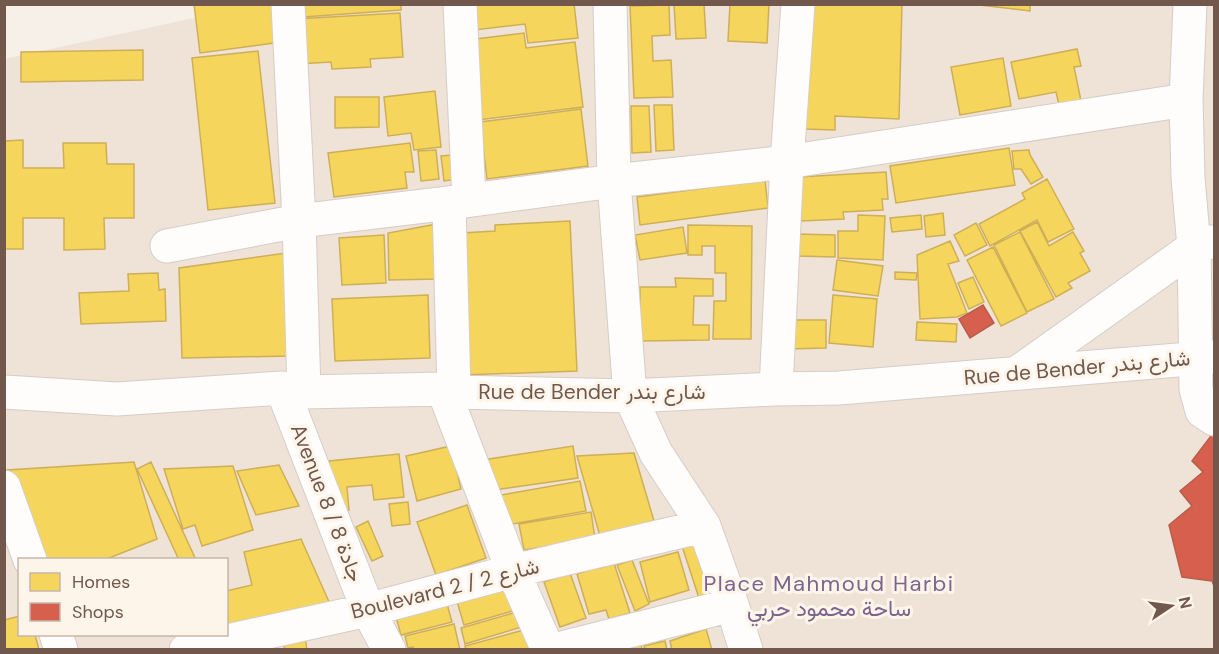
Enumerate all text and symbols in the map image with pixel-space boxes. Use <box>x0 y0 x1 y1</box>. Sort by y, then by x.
street label: Rue de Bender شارع بندر <box>963 344 1191 392</box>
street label: Rue de Bender شارع بندر <box>478 378 706 406</box>
street label: Avenue 8 / جادة 8 <box>284 420 370 586</box>
street label: Boulevard 2 / شارع 2 <box>348 552 542 626</box>
legend <box>18 558 228 636</box>
district label: Place Mahmoud Harbi ساحة محمود حربي <box>703 569 955 627</box>
text: Homes <box>72 570 130 594</box>
north arrow <box>1141 576 1201 636</box>
text: N <box>1174 595 1197 611</box>
text: Shops <box>72 600 124 624</box>

